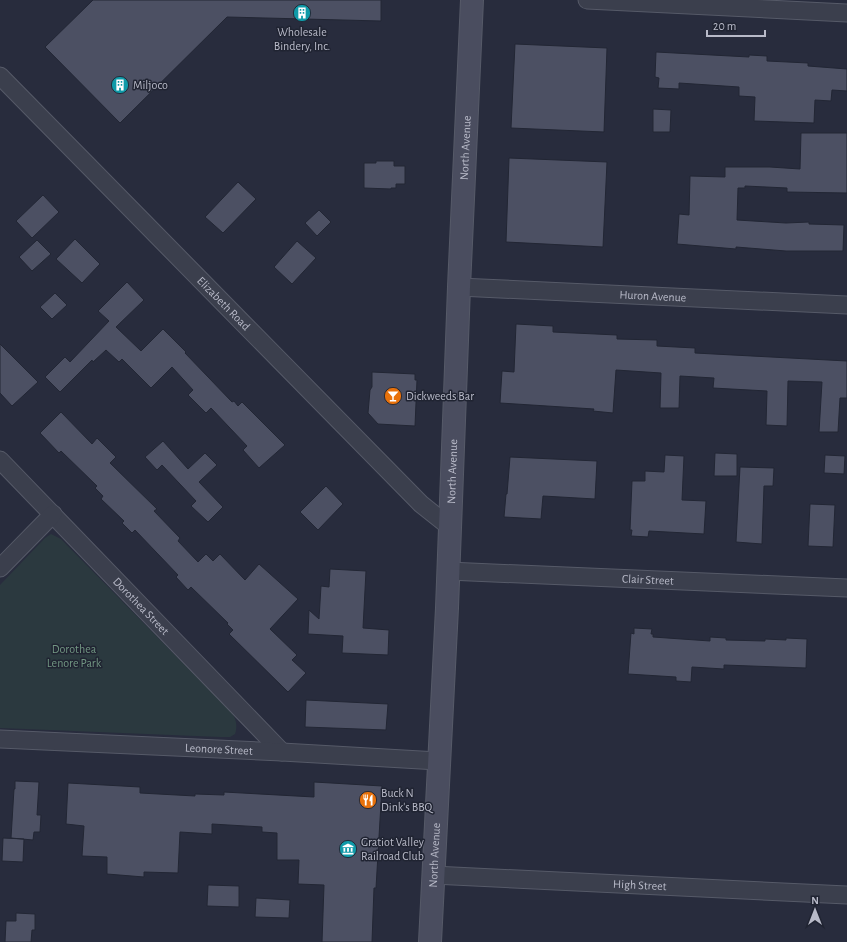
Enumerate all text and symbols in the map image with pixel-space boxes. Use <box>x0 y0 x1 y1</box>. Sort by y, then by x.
building icon: Wholesale Bindery, Inc. <box>292 3 312 23</box>
scale bar <box>707 12 765 38</box>
text: 20 m <box>713 20 736 32</box>
place label: Wholesale Bindery, Inc. <box>274 26 330 53</box>
building icon: Miljoco <box>110 75 130 95</box>
place label: Miljoco <box>133 79 168 92</box>
street label: North Avenue <box>458 115 473 180</box>
street label: Elizabeth Road <box>195 274 252 333</box>
street label: Huron Avenue <box>619 288 687 304</box>
bar icon: Dickweeds Bar <box>383 386 403 406</box>
place label: Dickweeds Bar <box>406 390 474 402</box>
street label: North Avenue <box>445 439 459 504</box>
street label: Clair Street <box>622 572 674 587</box>
street label: Dorothea Street <box>111 575 171 637</box>
park label: Dorothea Lenore Park <box>47 643 102 669</box>
street label: Leonore Street <box>185 742 253 757</box>
place label: Buck N Dink's BBQ <box>381 787 434 814</box>
restaurant icon: Buck N Dink's BBQ <box>358 790 378 810</box>
street label: North Avenue <box>427 822 442 888</box>
place label: Gratiot Valley Railroad Club <box>361 836 424 862</box>
museum icon: Gratiot Valley Railroad Club <box>338 839 358 859</box>
street label: High Street <box>613 878 667 892</box>
north arrow <box>795 890 835 930</box>
text: N <box>811 895 819 906</box>

